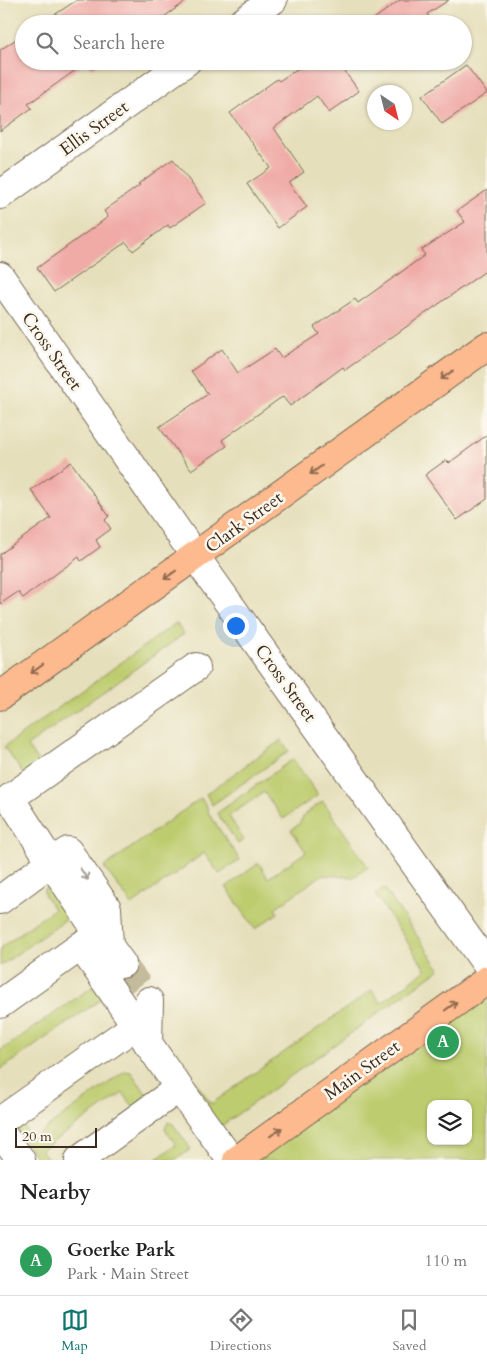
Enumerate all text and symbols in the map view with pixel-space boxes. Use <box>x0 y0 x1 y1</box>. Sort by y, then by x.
search box <box>15 15 472 70</box>
icon: search <box>33 29 61 57</box>
text: Search here <box>73 30 165 56</box>
north arrow <box>367 85 412 130</box>
street label: Ellis Street <box>55 95 134 162</box>
street label: Cross Street <box>15 307 88 396</box>
one-way arrow <box>441 370 455 380</box>
one-way arrow <box>309 465 323 475</box>
street label: Clark Street <box>200 486 288 559</box>
one-way arrow <box>163 570 177 580</box>
your location <box>223 613 249 639</box>
street label: Cross Street <box>249 639 322 727</box>
one-way arrow <box>30 664 44 674</box>
one-way arrow <box>79 867 89 881</box>
one-way arrow <box>444 1001 458 1011</box>
pin: A <box>427 1023 459 1061</box>
street label: Main Street <box>319 1034 406 1106</box>
map controls <box>427 1100 472 1145</box>
button: layers <box>427 1100 472 1145</box>
scale bar <box>15 1125 98 1148</box>
one-way arrow <box>269 1126 282 1137</box>
text: 20 m <box>22 1127 52 1146</box>
text: Nearby <box>20 1178 91 1207</box>
text: Goerke Park <box>67 1237 175 1263</box>
text: A <box>30 1250 42 1272</box>
text: 110 m <box>425 1250 467 1272</box>
text: Park · Main Street <box>67 1263 189 1285</box>
tab: Map <box>61 1306 89 1355</box>
tab: Directions <box>210 1306 271 1355</box>
tab: Saved <box>392 1306 426 1355</box>

